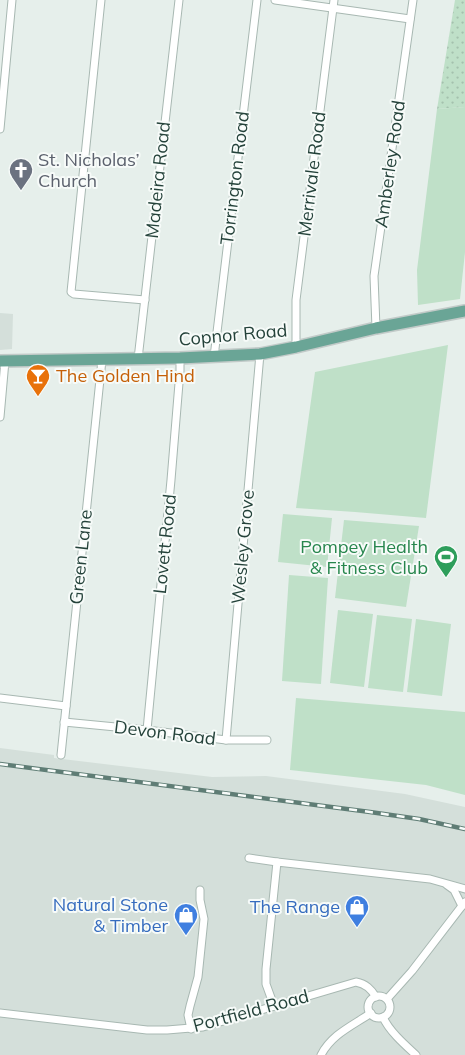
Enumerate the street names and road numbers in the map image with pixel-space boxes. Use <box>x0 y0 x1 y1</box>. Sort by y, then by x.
street label: Amberley Road <box>369 99 410 229</box>
street label: Torrington Road <box>215 110 254 246</box>
street label: Merrivale Road <box>292 110 331 238</box>
street label: Madeira Road <box>140 120 175 239</box>
street label: Copnor Road <box>178 318 288 351</box>
street label: Wesley Grove <box>226 489 259 605</box>
street label: Lovett Road <box>148 493 181 595</box>
street label: Green Lane <box>64 508 97 606</box>
street label: Devon Road <box>113 715 217 750</box>
street label: Portfield Road <box>190 984 311 1037</box>

